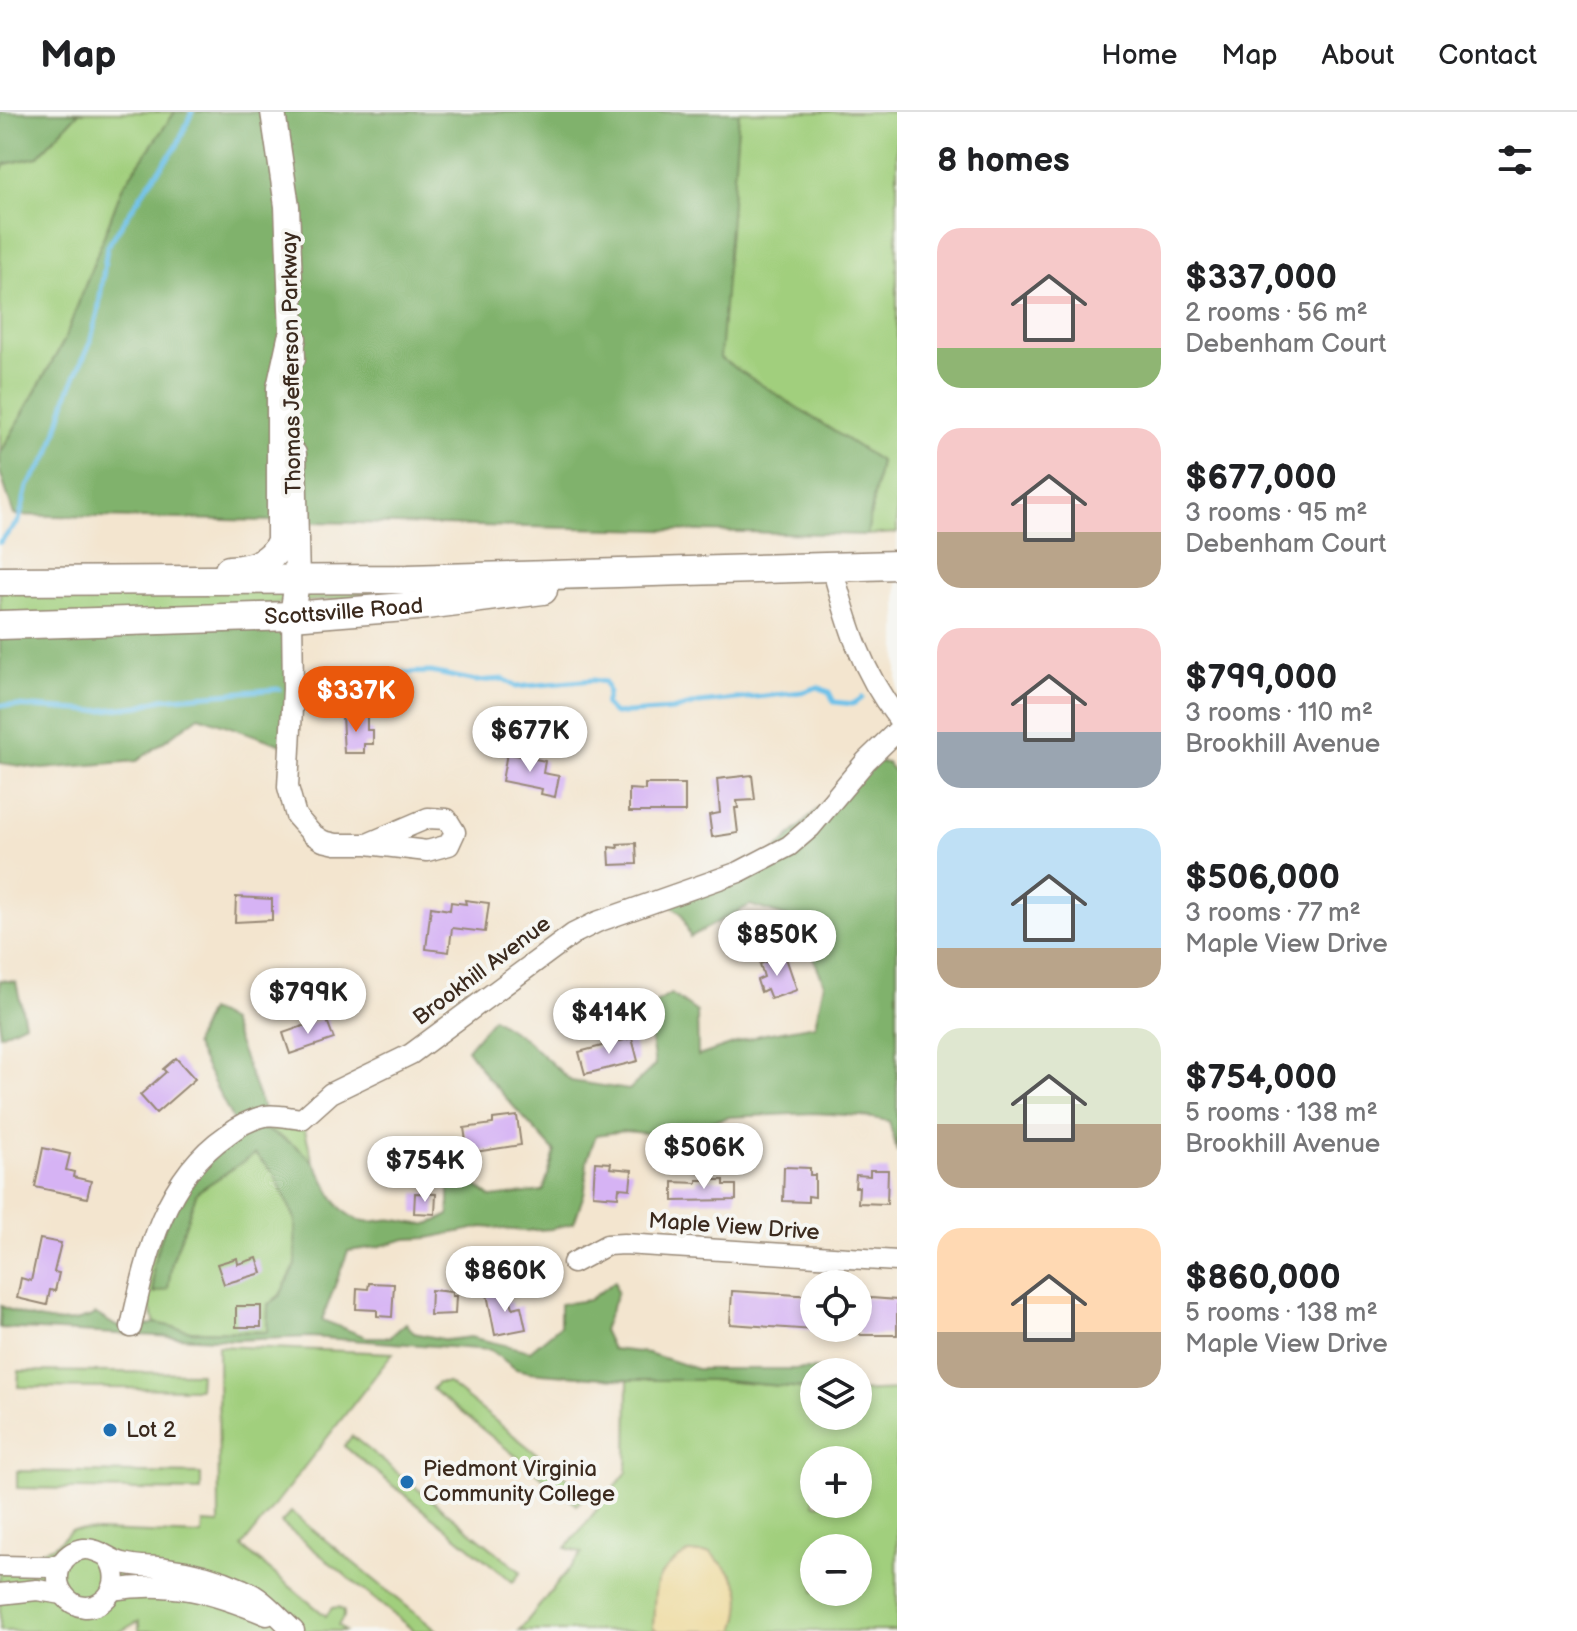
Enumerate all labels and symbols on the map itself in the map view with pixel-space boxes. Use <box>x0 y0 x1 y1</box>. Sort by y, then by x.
street label: Thomas Jefferson Parkway <box>276 231 308 495</box>
street label: Scottsville Road <box>264 592 424 630</box>
pin: $337K <box>300 666 412 734</box>
pin: $677K <box>474 706 586 774</box>
street label: Brookhill Avenue <box>408 910 556 1032</box>
pin: $850K <box>721 910 833 978</box>
pin: $799K <box>252 968 364 1036</box>
pin: $414K <box>553 988 665 1056</box>
pin: $506K <box>648 1123 760 1191</box>
pin: $754K <box>369 1136 481 1204</box>
street label: Maple View Drive <box>648 1208 820 1246</box>
pin: $860K <box>449 1246 561 1314</box>
place label: Lot 2 <box>126 1417 176 1444</box>
marker: Lot 2 <box>101 1421 119 1439</box>
place label: Piedmont Virginia Community College <box>423 1456 615 1508</box>
marker: Piedmont Virginia Community College <box>398 1473 416 1491</box>

